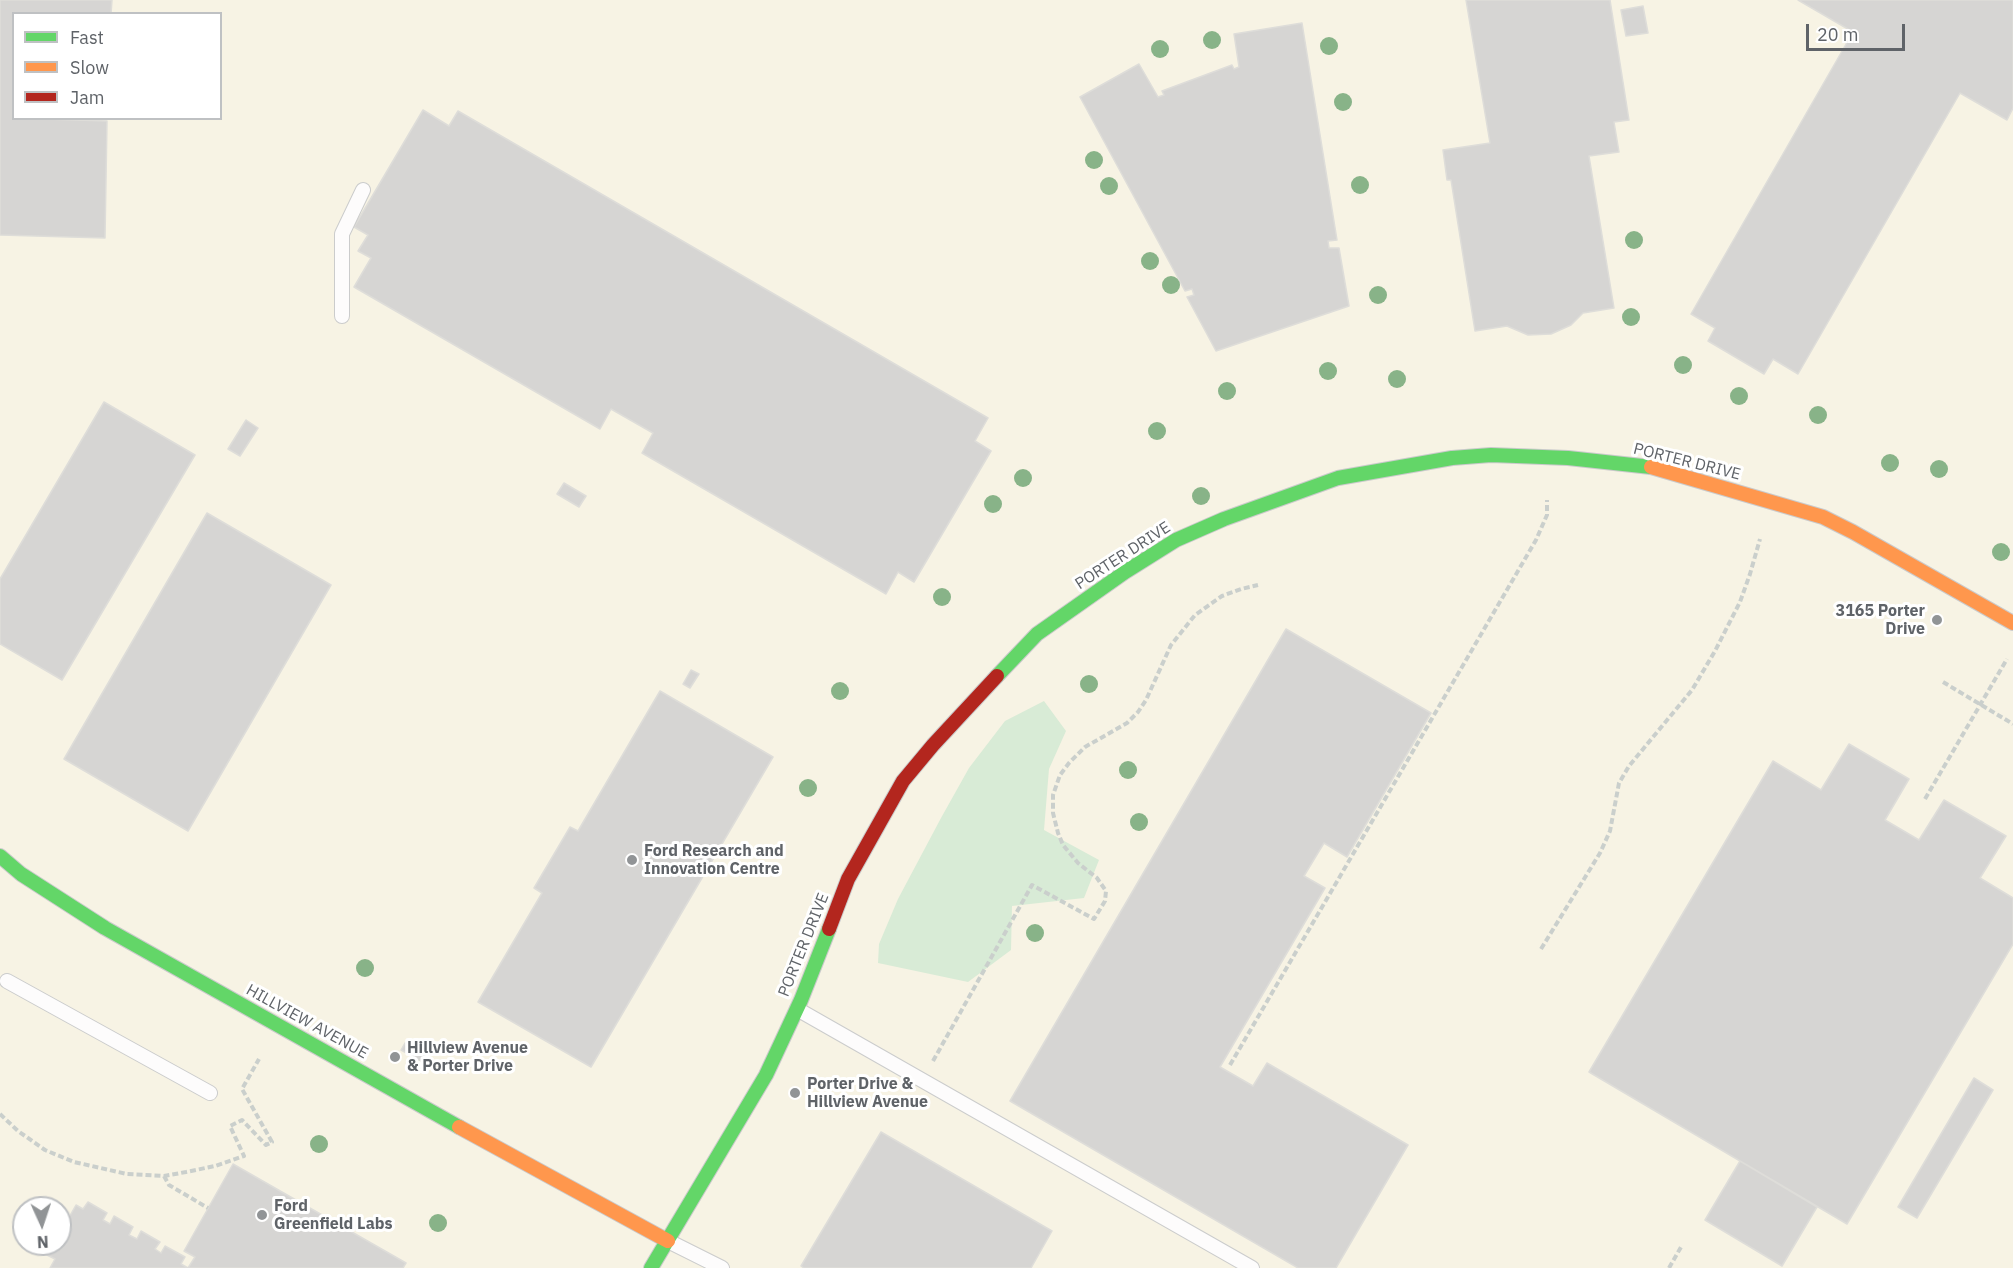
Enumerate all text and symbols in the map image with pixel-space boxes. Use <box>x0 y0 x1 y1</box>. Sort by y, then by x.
legend <box>12 12 222 120</box>
scale bar <box>1809 12 1908 50</box>
text: 20 m <box>1817 23 1859 46</box>
text: Fast <box>70 26 104 49</box>
text: Slow <box>70 56 109 79</box>
text: Jam <box>70 86 105 109</box>
street label: PORTER DRIVE <box>1631 439 1743 485</box>
street label: PORTER DRIVE <box>1072 518 1174 594</box>
place label: 3165 Porter Drive <box>1836 601 1925 639</box>
marker: 3165 Porter Drive <box>1930 613 1944 627</box>
place label: Ford Research and Innovation Centre <box>644 841 784 879</box>
marker: Ford Research and Innovation Centre <box>625 853 639 867</box>
street label: PORTER DRIVE <box>775 890 833 1000</box>
street label: HILLVIEW AVENUE <box>243 981 371 1063</box>
place label: Hillview Avenue & Porter Drive <box>407 1038 528 1076</box>
marker: Hillview Avenue & Porter Drive <box>388 1050 402 1064</box>
place label: Porter Drive & Hillview Avenue <box>807 1074 928 1112</box>
marker: Porter Drive & Hillview Avenue <box>788 1086 802 1100</box>
north arrow <box>12 1196 72 1256</box>
place label: Ford Greenfield Labs <box>274 1196 393 1234</box>
marker: Ford Greenfield Labs <box>255 1208 269 1222</box>
text: N <box>37 1232 49 1252</box>

